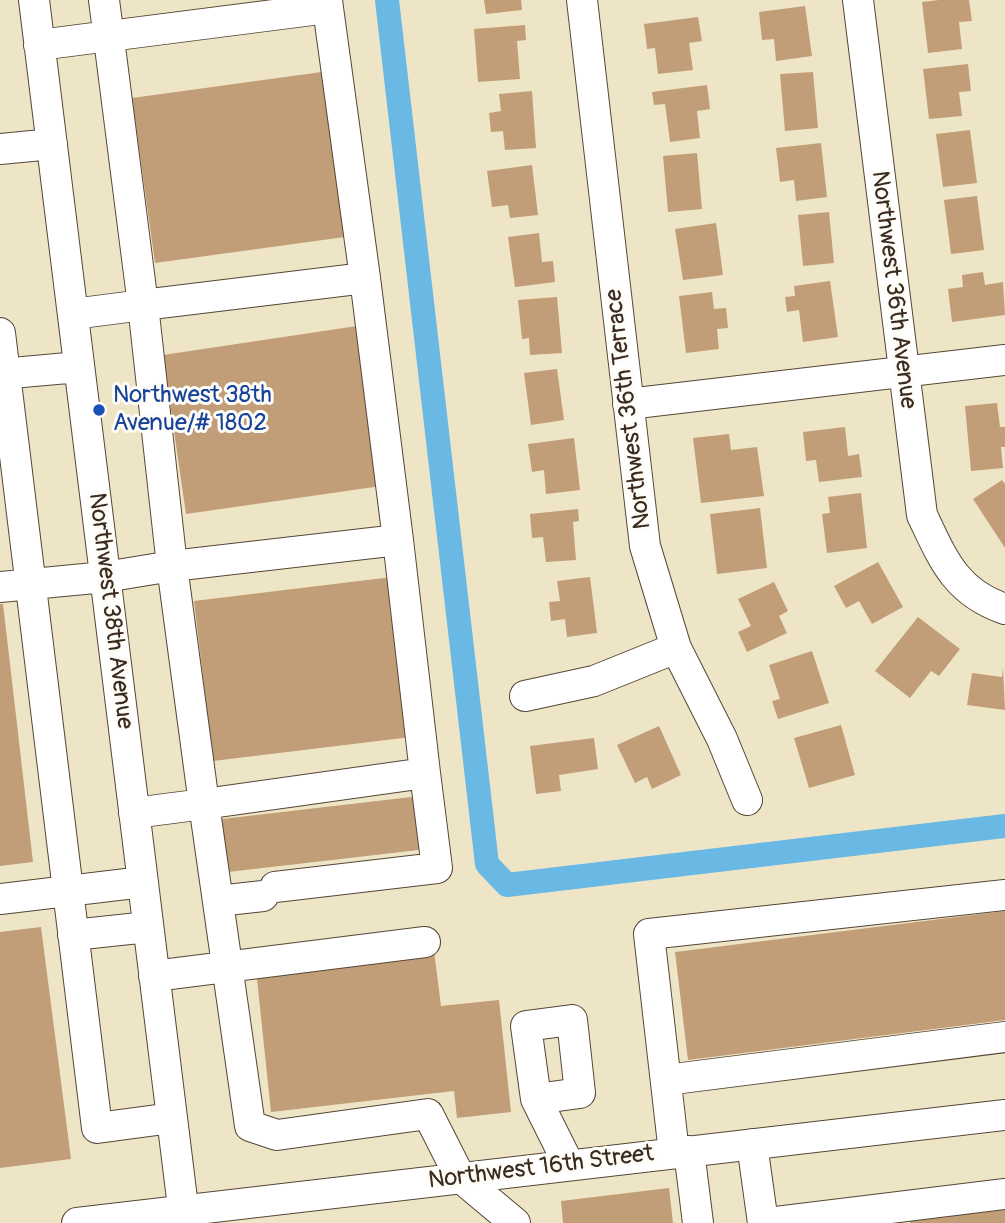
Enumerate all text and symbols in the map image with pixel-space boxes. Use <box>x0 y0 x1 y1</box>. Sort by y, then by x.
street label: Northwest 36th Avenue <box>864 169 922 411</box>
street label: Northwest 36th Terrace <box>600 287 658 531</box>
place label: Northwest 38th Avenue/# 1802 <box>113 382 272 438</box>
marker: Northwest 38th Avenue/# 1802 <box>91 402 107 418</box>
street label: Northwest 38th Avenue <box>81 491 139 731</box>
street label: Northwest 16th Street <box>427 1140 655 1196</box>

